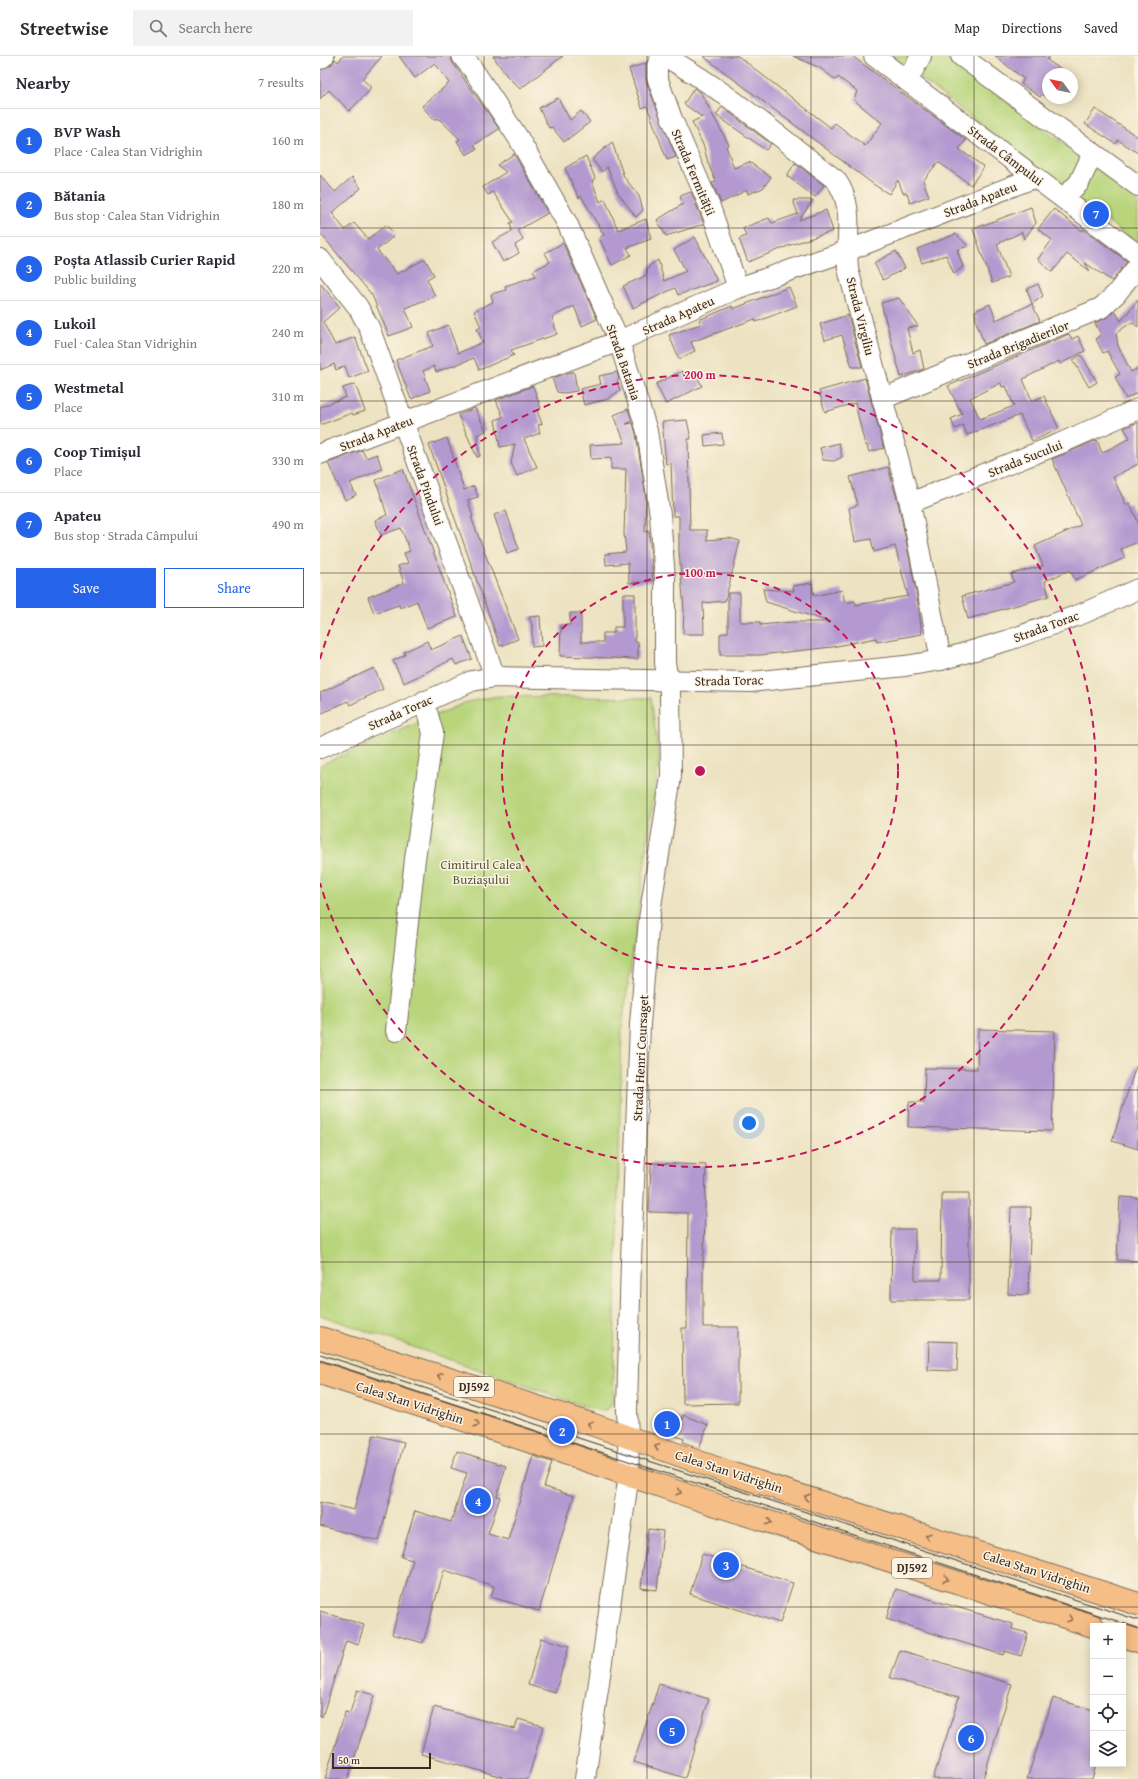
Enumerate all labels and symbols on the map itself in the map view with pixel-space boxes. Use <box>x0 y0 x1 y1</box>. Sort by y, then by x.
north arrow <box>1042 68 1078 104</box>
street label: Strada Câmpului <box>964 121 1048 190</box>
street label: Strada Fermității <box>667 126 720 219</box>
street label: Strada Apateu <box>941 177 1020 222</box>
pin: 7 <box>1083 199 1109 229</box>
street label: Strada Virgiliu <box>842 275 879 357</box>
street label: Strada Apateu <box>639 291 717 340</box>
street label: Strada Brigadierilor <box>964 315 1073 374</box>
street label: Strada Batania <box>602 321 646 404</box>
text: 200 m <box>684 366 717 383</box>
street label: Strada Apateu <box>337 411 416 456</box>
street label: Strada Sucului <box>985 435 1066 482</box>
street label: Strada Pindului <box>402 442 449 528</box>
text: 100 m <box>684 564 717 581</box>
street label: Strada Torac <box>1011 606 1082 647</box>
street label: Strada Torac <box>694 670 764 691</box>
street label: Strada Torac <box>365 690 436 735</box>
centre of rings <box>693 764 707 778</box>
park label: Cimitirul Calea Buziașului <box>440 855 522 889</box>
street label: Strada Henri Coursaget <box>628 994 653 1122</box>
your location <box>739 1113 759 1133</box>
one-way arrow <box>436 1372 443 1381</box>
street label: Calea Stan Vidrighin <box>354 1376 467 1429</box>
road number: DJ592 <box>454 1377 494 1397</box>
pin: 1 <box>654 1409 680 1439</box>
pin: 2 <box>549 1416 575 1446</box>
one-way arrow <box>473 1419 480 1428</box>
one-way arrow <box>587 1420 594 1429</box>
one-way arrow <box>653 1444 660 1452</box>
street label: Calea Stan Vidrighin <box>673 1445 786 1498</box>
pin: 4 <box>465 1486 491 1516</box>
one-way arrow <box>675 1487 682 1496</box>
one-way arrow <box>804 1493 811 1502</box>
one-way arrow <box>765 1517 772 1525</box>
one-way arrow <box>924 1532 931 1540</box>
street label: Calea Stan Vidrighin <box>981 1545 1094 1598</box>
pin: 3 <box>713 1550 739 1580</box>
road number: DJ592 <box>892 1558 932 1578</box>
one-way arrow <box>942 1574 949 1583</box>
one-way arrow <box>1066 1614 1073 1622</box>
pin: 5 <box>659 1716 685 1746</box>
pin: 6 <box>958 1723 984 1753</box>
scale bar <box>332 1751 431 1770</box>

